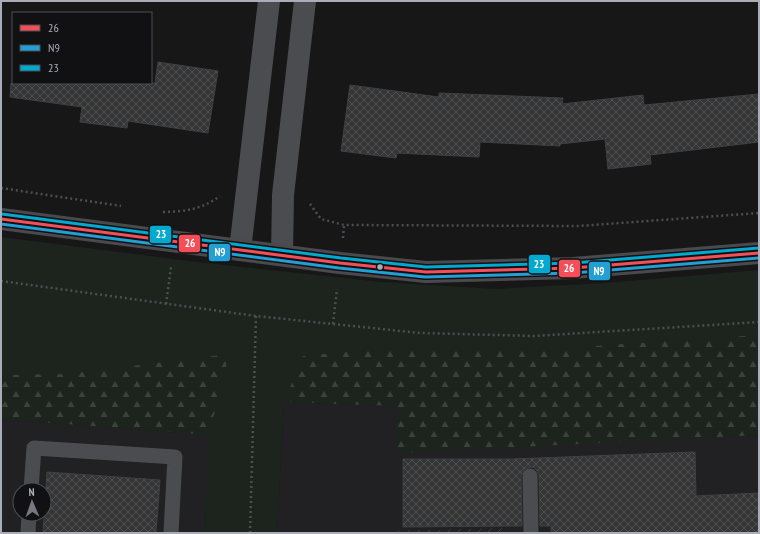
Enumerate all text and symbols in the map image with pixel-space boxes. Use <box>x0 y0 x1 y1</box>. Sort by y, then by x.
legend <box>12 12 152 84</box>
text: 26 <box>48 20 59 35</box>
text: N9 <box>48 40 60 55</box>
text: 23 <box>48 60 59 75</box>
line badge: 23 <box>149 225 172 244</box>
text: 23 <box>156 227 166 241</box>
line badge: 26 <box>178 234 201 253</box>
text: 26 <box>185 236 195 250</box>
line badge: N9 <box>208 243 231 262</box>
text: N9 <box>214 245 226 259</box>
line badge: 23 <box>528 254 551 274</box>
text: 23 <box>534 257 544 271</box>
line badge: 26 <box>558 259 581 278</box>
text: 26 <box>564 261 574 275</box>
line badge: N9 <box>588 261 611 281</box>
unlabelled marker <box>375 262 385 272</box>
text: N9 <box>593 264 605 278</box>
north arrow <box>12 482 52 522</box>
text: N <box>28 485 35 499</box>

